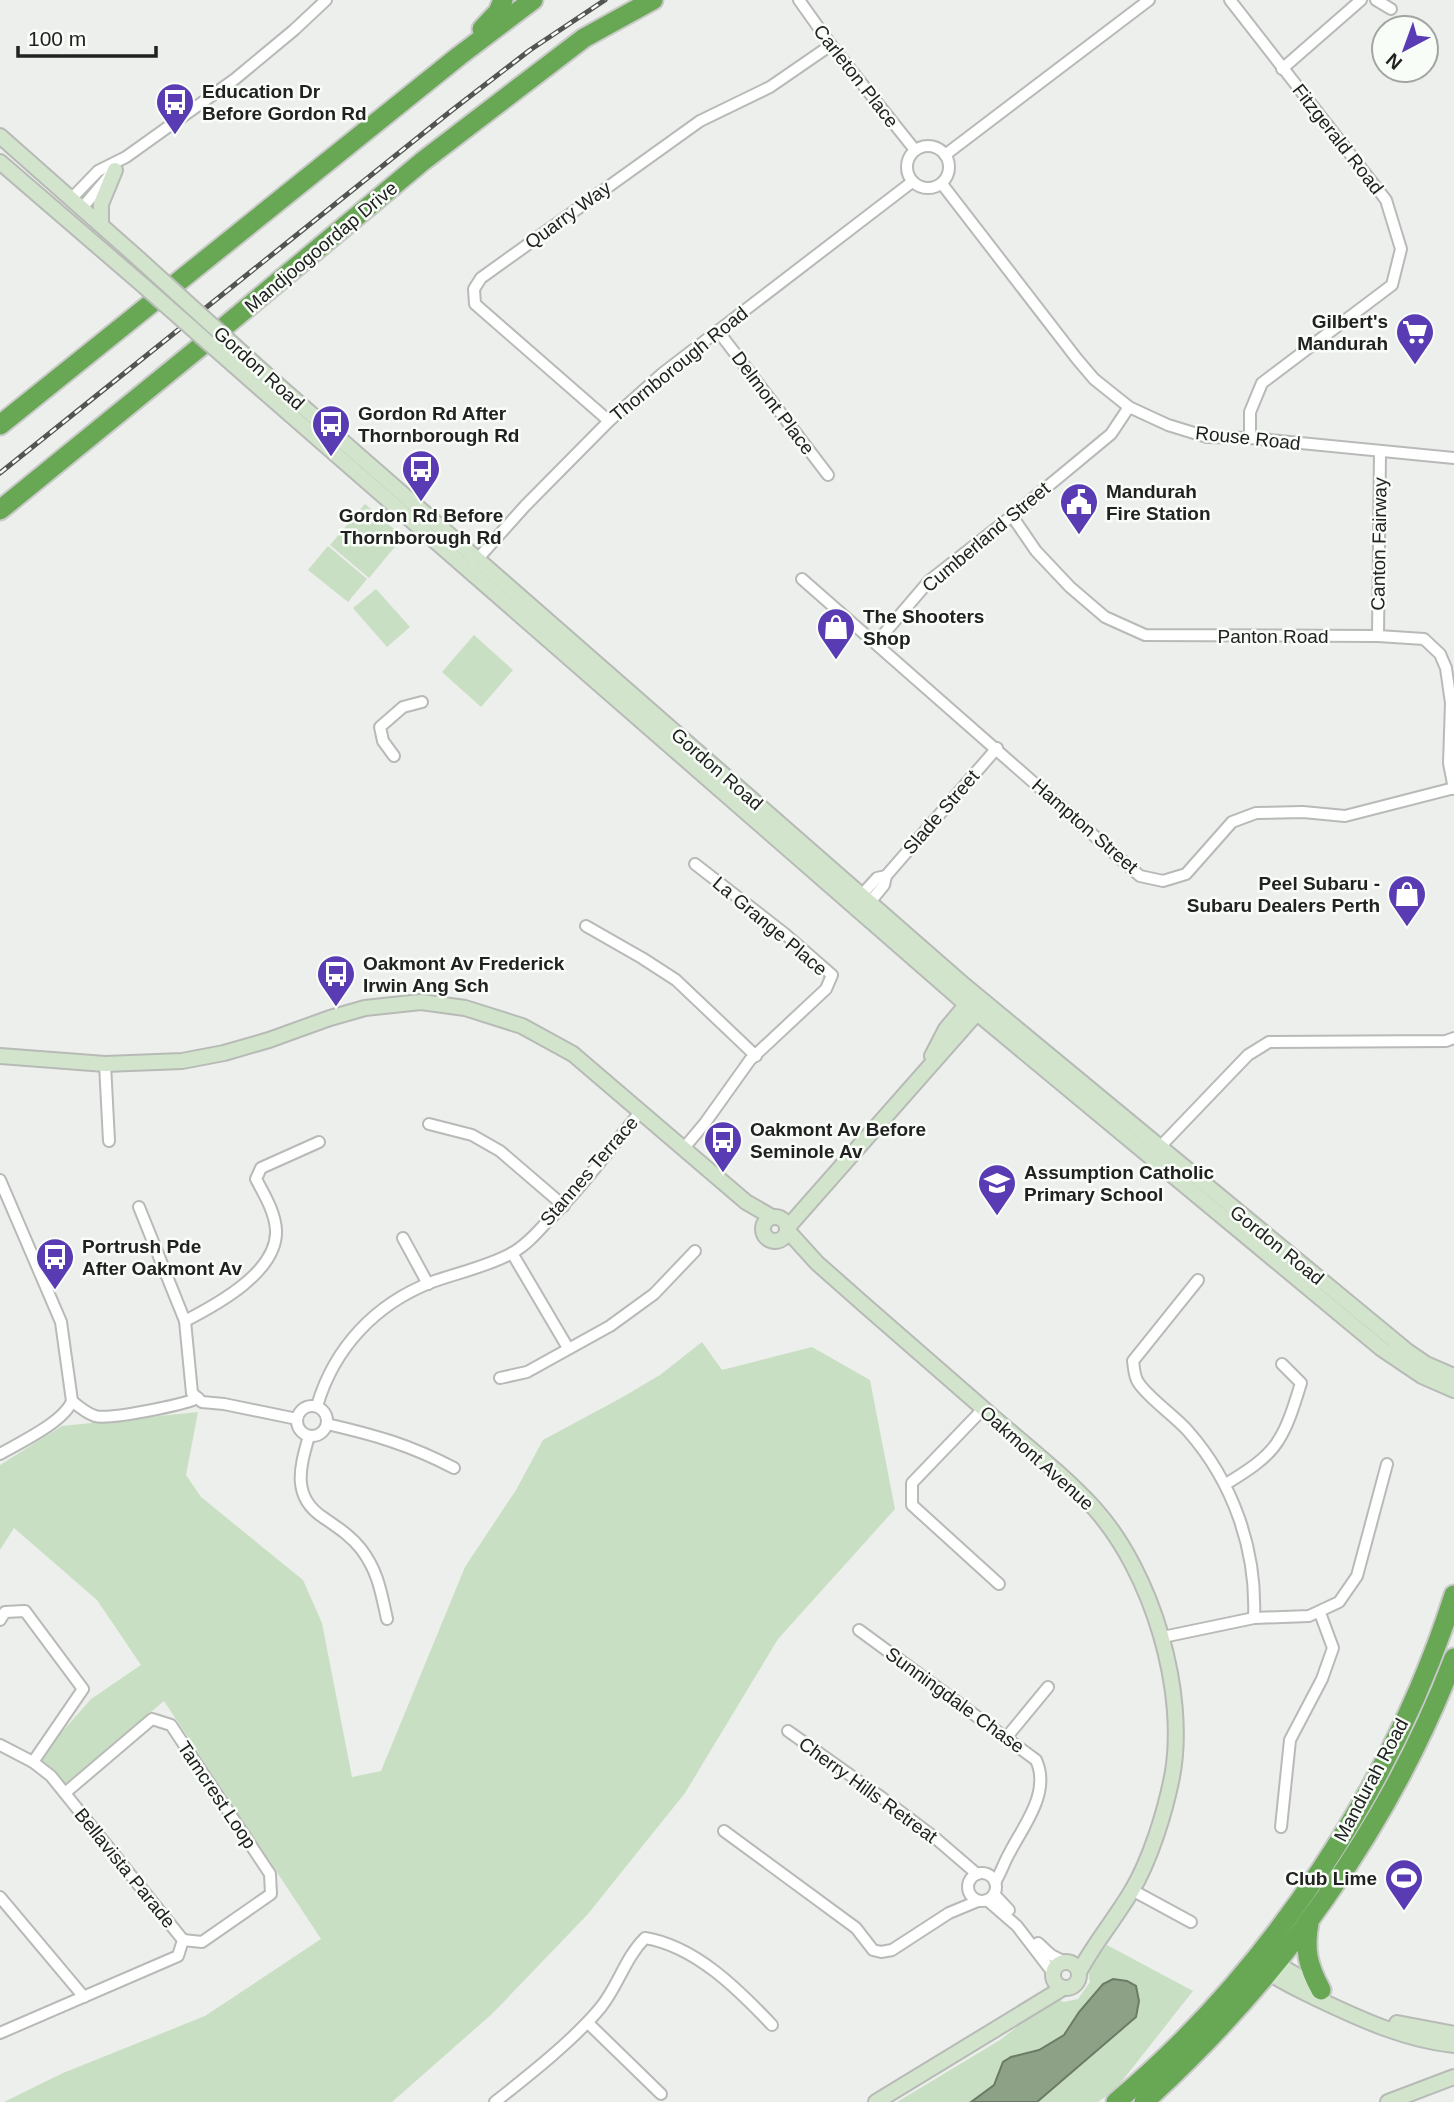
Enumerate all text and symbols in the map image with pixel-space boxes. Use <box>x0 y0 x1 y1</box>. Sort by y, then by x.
scale bar <box>18 14 156 58</box>
north arrow <box>1370 14 1440 84</box>
street label: Carleton Place <box>809 20 903 132</box>
text: 100 m <box>28 27 86 50</box>
text: N <box>1382 49 1406 74</box>
street label: Fitzgerald Road <box>1288 80 1388 198</box>
bus stop icon: Education Dr Before Gordon Rd <box>154 81 196 136</box>
place label: Education Dr Before Gordon Rd <box>202 81 367 124</box>
street label: Mandjoogoordap Drive <box>241 177 401 317</box>
street label: Quarry Way <box>521 177 615 253</box>
street label: Thornborough Road <box>606 302 752 426</box>
place label: Gilbert's Mandurah <box>1297 311 1388 354</box>
supermarket icon: Gilbert's Mandurah <box>1394 311 1436 366</box>
street label: Gordon Road <box>210 322 308 414</box>
street label: Delmont Place <box>727 347 819 459</box>
bus stop icon: Gordon Rd After Thornborough Rd <box>310 403 352 458</box>
place label: Gordon Rd After Thornborough Rd <box>358 403 519 446</box>
street label: Rouse Road <box>1194 422 1302 454</box>
bus stop icon: Gordon Rd Before Thornborough Rd <box>400 448 442 503</box>
street label: Cumberland Street <box>918 477 1054 596</box>
street label: Canton Fairway <box>1367 477 1391 611</box>
public building icon: Mandurah Fire Station <box>1058 481 1100 536</box>
place label: Mandurah Fire Station <box>1106 481 1211 524</box>
place label: Gordon Rd Before Thornborough Rd <box>339 505 503 548</box>
shop icon: The Shooters Shop <box>815 606 857 661</box>
place label: The Shooters Shop <box>863 606 984 649</box>
street label: Panton Road <box>1218 626 1328 647</box>
street label: Gordon Road <box>667 724 767 814</box>
street label: Slade Street <box>899 765 984 858</box>
street label: Hampton Street <box>1028 774 1143 878</box>
street label: La Grange Place <box>709 872 831 980</box>
place label: Peel Subaru - Subaru Dealers Perth <box>1187 873 1380 916</box>
shop icon: Peel Subaru - Subaru Dealers Perth <box>1386 873 1428 928</box>
bus stop icon: Oakmont Av Frederick Irwin Ang Sch <box>315 953 357 1008</box>
place label: Oakmont Av Frederick Irwin Ang Sch <box>363 953 565 996</box>
street label: Stannes Terrace <box>536 1112 642 1230</box>
bus stop icon: Oakmont Av Before Seminole Av <box>702 1119 744 1174</box>
place label: Oakmont Av Before Seminole Av <box>750 1119 926 1162</box>
school or university icon: Assumption Catholic Primary School <box>976 1162 1018 1217</box>
place label: Assumption Catholic Primary School <box>1024 1162 1214 1205</box>
street label: Gordon Road <box>1226 1201 1328 1289</box>
bus stop icon: Portrush Pde After Oakmont Av <box>34 1236 76 1291</box>
place label: Portrush Pde After Oakmont Av <box>82 1236 243 1279</box>
street label: Oakmont Avenue <box>976 1402 1098 1514</box>
street label: Sunningdale Chase <box>882 1643 1028 1757</box>
street label: Mandurah Road <box>1330 1715 1412 1845</box>
street label: Cherry Hills Retreat <box>795 1733 942 1848</box>
street label: Tamcrest Loop <box>173 1737 261 1853</box>
street label: Bellavista Parade <box>70 1804 180 1932</box>
sports icon: Club Lime <box>1383 1857 1425 1912</box>
place label: Club Lime <box>1285 1868 1377 1889</box>

